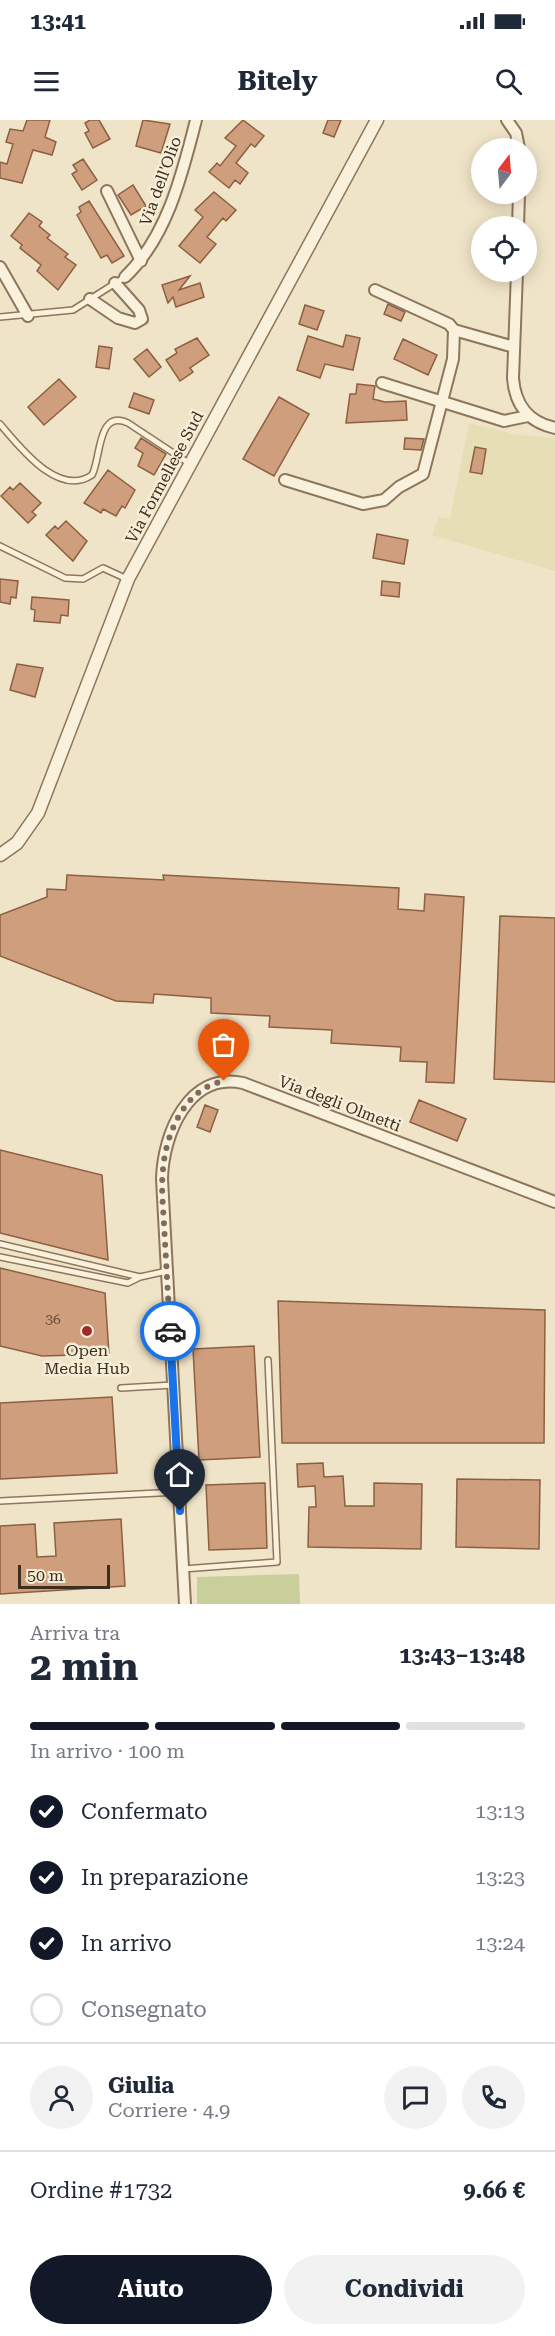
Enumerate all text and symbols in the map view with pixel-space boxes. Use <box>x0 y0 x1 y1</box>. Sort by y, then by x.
text: 13:41 <box>30 9 86 34</box>
icon: menu <box>30 65 63 98</box>
text: Bitely <box>238 65 317 97</box>
icon: search <box>492 65 525 98</box>
street label: Via dell'Olio <box>136 134 185 228</box>
north arrow <box>471 138 537 204</box>
map controls <box>471 138 537 282</box>
button: locate <box>471 216 537 282</box>
street label: Via Formellese Sud <box>122 408 207 546</box>
pin <box>198 1019 249 1081</box>
icon: bag <box>207 1028 240 1061</box>
street label: Via degli Olmetti <box>276 1071 404 1136</box>
courier <box>140 1301 200 1361</box>
house number: 36 <box>45 1311 61 1327</box>
icon: car <box>154 1315 187 1348</box>
marker: Open Media Hub <box>80 1324 94 1338</box>
place label: Open Media Hub <box>44 1341 130 1378</box>
pin <box>154 1449 205 1511</box>
icon: home <box>163 1458 196 1491</box>
scale bar <box>18 1562 110 1590</box>
text: 50 m <box>27 1566 64 1585</box>
text: Arriva tra <box>30 1621 120 1645</box>
text: 13:43–13:48 <box>399 1643 525 1668</box>
text: 2 min <box>30 1644 138 1690</box>
text: In arrivo · 100 m <box>30 1739 185 1763</box>
icon: check <box>30 1795 63 1828</box>
text: Confermato <box>81 1799 207 1824</box>
text: 13:13 <box>475 1799 525 1823</box>
icon: check <box>30 1861 63 1894</box>
text: In preparazione <box>81 1865 248 1890</box>
text: 13:23 <box>475 1865 525 1889</box>
icon: check <box>30 1927 63 1960</box>
text: In arrivo <box>81 1931 172 1956</box>
text: 13:24 <box>475 1931 525 1955</box>
text: Consegnato <box>81 1997 207 2022</box>
button: person <box>30 2066 93 2129</box>
button: chat <box>384 2066 447 2129</box>
button: phone <box>462 2066 525 2129</box>
text: Giulia <box>108 2073 174 2098</box>
text: Corriere · 4.9 <box>108 2098 230 2122</box>
text: Ordine #1732 <box>30 2178 172 2203</box>
text: 9.66 € <box>463 2178 525 2203</box>
button: Aiuto <box>30 2255 272 2324</box>
button: Condividi <box>284 2255 525 2324</box>

